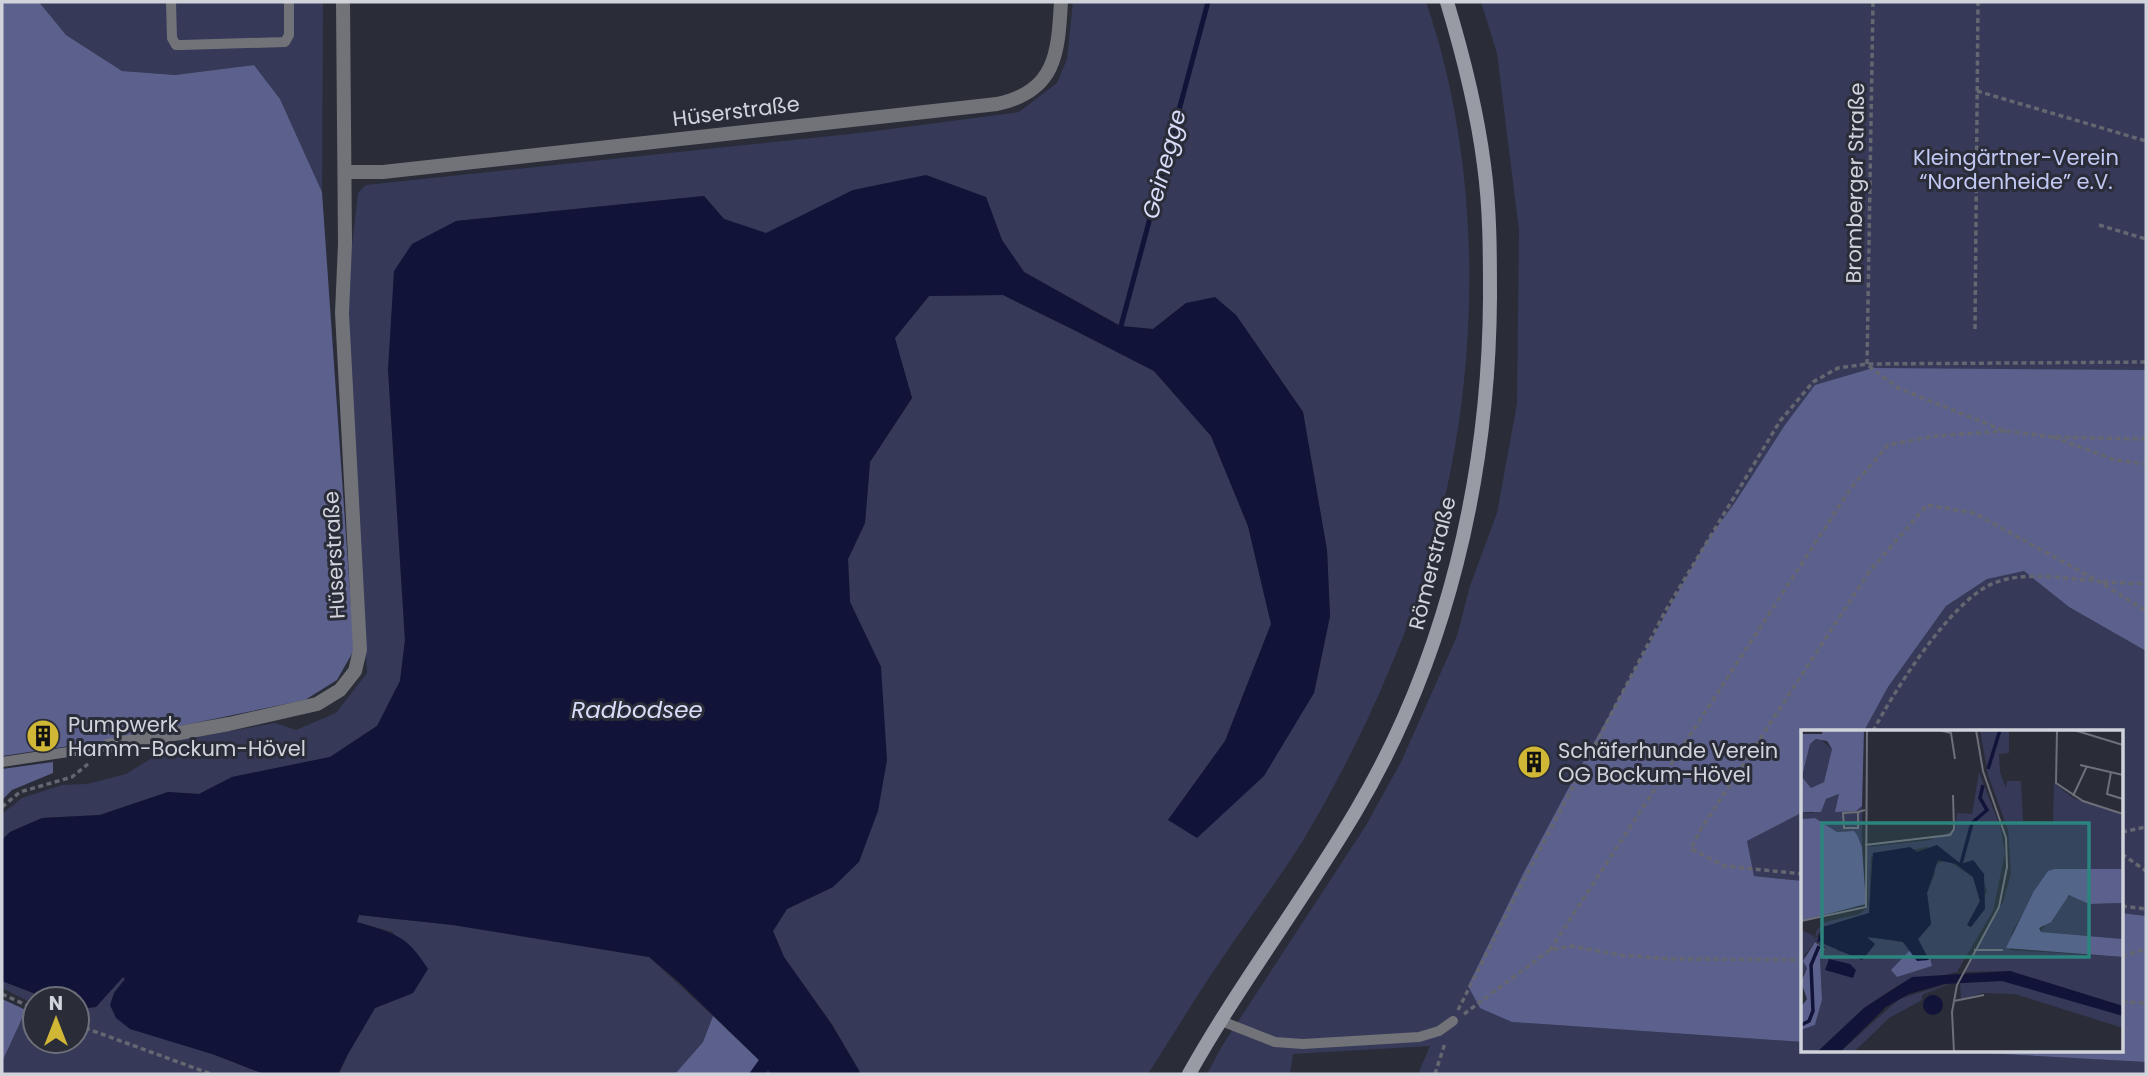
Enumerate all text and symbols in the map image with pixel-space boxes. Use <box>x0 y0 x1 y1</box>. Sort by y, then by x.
street label: Bromberger Straße <box>1839 82 1871 284</box>
street label: Hüserstraße <box>671 89 801 133</box>
water label: Geinegge <box>1134 106 1194 222</box>
park label: Kleingärtner-Verein “Nordenheide” e.V. <box>1913 143 2119 196</box>
street label: Hüserstraße <box>316 490 352 620</box>
street label: Römerstraße <box>1401 493 1463 633</box>
water label: Radbodsee <box>571 694 703 726</box>
place label: Pumpwerk Hamm-Bockum-Hövel <box>68 710 306 763</box>
building icon: Pumpwerk Hamm-Bockum-Hövel <box>24 717 62 755</box>
inset map <box>1801 730 2124 1052</box>
place label: Schäferhunde Verein OG Bockum-Hövel <box>1558 736 1778 789</box>
building icon: Schäferhunde Verein OG Bockum-Hövel <box>1515 743 1553 781</box>
north arrow <box>21 985 91 1055</box>
text: N <box>49 990 63 1017</box>

